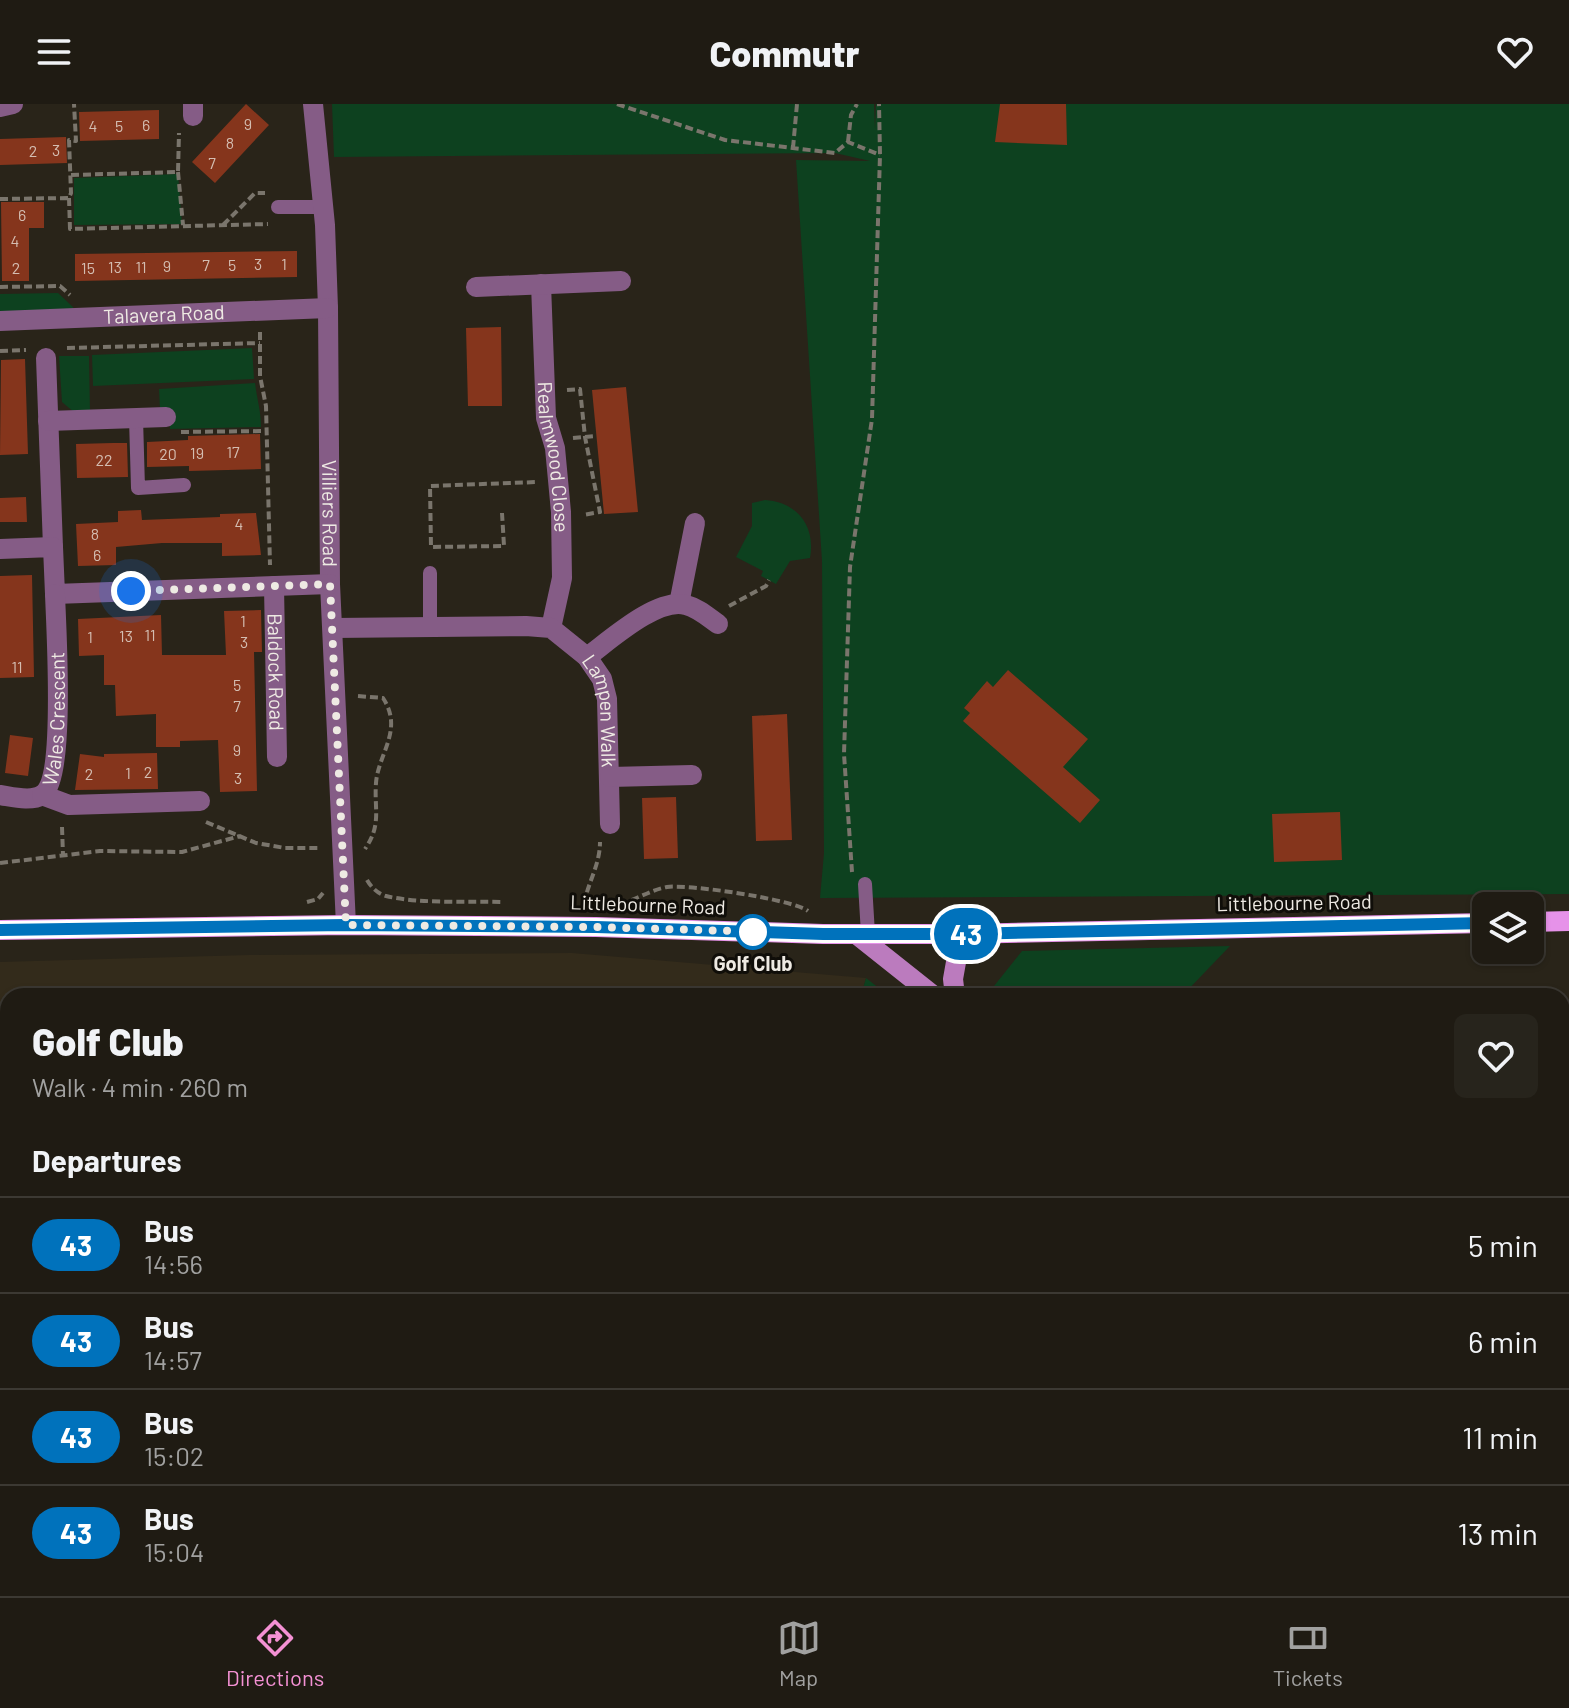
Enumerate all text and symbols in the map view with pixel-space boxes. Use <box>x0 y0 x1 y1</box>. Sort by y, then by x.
icon: menu <box>32 30 76 74</box>
icon: heart <box>1493 30 1537 74</box>
text: Commutr <box>709 31 860 74</box>
house number: 9 <box>244 114 252 133</box>
house number: 6 <box>142 115 150 134</box>
house number: 4 <box>89 116 97 135</box>
house number: 5 <box>115 116 123 135</box>
house number: 8 <box>226 133 234 152</box>
house number: 3 <box>52 140 60 159</box>
house number: 2 <box>29 141 37 160</box>
house number: 7 <box>208 153 216 172</box>
house number: 6 <box>18 205 26 224</box>
house number: 4 <box>11 231 19 250</box>
house number: 3 <box>254 254 262 273</box>
house number: 1 <box>281 254 287 273</box>
house number: 7 <box>202 255 210 274</box>
house number: 5 <box>228 255 236 274</box>
house number: 9 <box>163 256 171 275</box>
house number: 13 <box>108 257 122 276</box>
house number: 11 <box>135 257 147 276</box>
house number: 2 <box>12 258 20 277</box>
house number: 15 <box>81 258 95 277</box>
street label: Talavera Road <box>103 299 225 328</box>
street label: Realmwood Close <box>534 381 574 533</box>
house number: 17 <box>226 442 240 461</box>
house number: 19 <box>190 443 204 462</box>
house number: 20 <box>159 444 177 463</box>
house number: 22 <box>95 450 113 469</box>
street label: Villiers Road <box>318 460 343 567</box>
house number: 4 <box>235 514 243 533</box>
house number: 8 <box>91 524 99 543</box>
house number: 6 <box>93 545 101 564</box>
your location <box>111 571 151 611</box>
house number: 1 <box>240 611 246 630</box>
street label: Baldock Road <box>263 613 290 731</box>
house number: 11 <box>144 625 156 644</box>
house number: 13 <box>119 626 133 645</box>
house number: 1 <box>87 627 93 646</box>
house number: 3 <box>240 632 248 651</box>
street label: Lampen Walk <box>578 649 622 768</box>
street label: Wales Crescent <box>37 652 69 788</box>
house number: 11 <box>11 657 23 676</box>
house number: 5 <box>233 675 241 694</box>
house number: 7 <box>233 696 241 715</box>
house number: 9 <box>233 740 241 759</box>
house number: 2 <box>144 762 152 781</box>
house number: 1 <box>125 763 131 782</box>
house number: 2 <box>85 764 93 783</box>
house number: 3 <box>234 768 242 787</box>
street label: Littlebourne Road <box>570 889 726 919</box>
street label: Littlebourne Road <box>1216 889 1372 915</box>
map controls <box>1472 892 1544 964</box>
button: layers <box>1472 892 1544 964</box>
line badge: 43 <box>930 908 1002 960</box>
marker: Golf Club <box>736 915 770 949</box>
text: 43 <box>950 917 982 951</box>
place label: Golf Club <box>713 951 793 975</box>
button: heart <box>1454 1014 1538 1098</box>
text: Golf Club <box>32 1018 184 1064</box>
text: Walk · 4 min · 260 m <box>32 1071 248 1102</box>
text: Departures <box>32 1142 182 1178</box>
text: Bus <box>144 1212 194 1248</box>
text: 5 min <box>1468 1227 1538 1263</box>
text: 43 <box>60 1228 92 1262</box>
text: 14:56 <box>144 1248 203 1279</box>
text: Bus <box>144 1308 194 1344</box>
text: 6 min <box>1468 1323 1538 1359</box>
text: 43 <box>60 1324 92 1358</box>
text: 14:57 <box>144 1344 202 1375</box>
text: Bus <box>144 1404 194 1440</box>
text: 11 min <box>1462 1419 1538 1455</box>
text: 43 <box>60 1420 92 1454</box>
text: 15:02 <box>144 1440 204 1471</box>
text: Bus <box>144 1500 194 1536</box>
text: 13 min <box>1457 1515 1538 1551</box>
text: 43 <box>60 1516 92 1550</box>
text: 15:04 <box>144 1536 204 1567</box>
tab: Directions <box>226 1616 324 1690</box>
tab: Map <box>777 1616 821 1690</box>
tab: Tickets <box>1273 1616 1343 1690</box>

